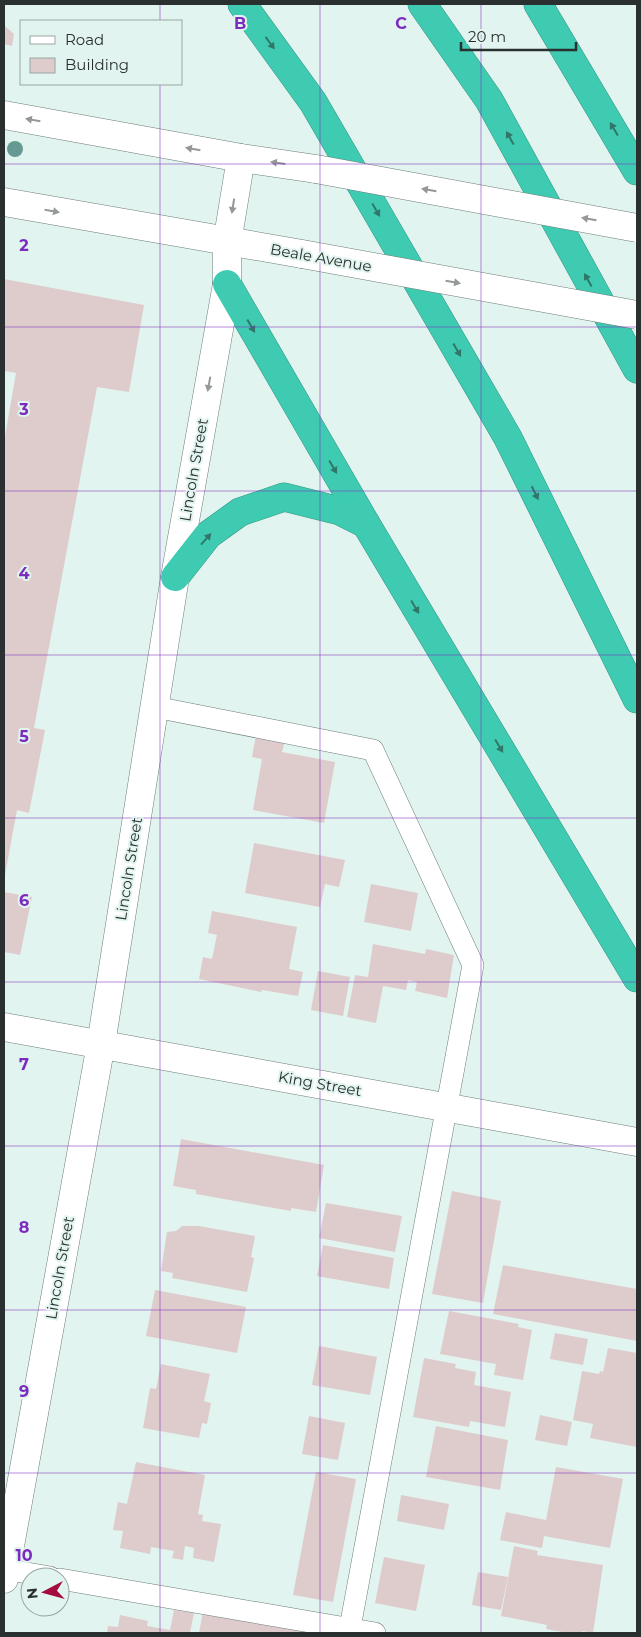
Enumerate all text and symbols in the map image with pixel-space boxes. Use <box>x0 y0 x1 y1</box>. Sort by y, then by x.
text: B <box>234 14 246 33</box>
text: C <box>395 14 407 33</box>
legend <box>20 20 182 85</box>
scale bar <box>461 20 576 52</box>
text: 20 m <box>468 27 506 46</box>
text: Road <box>65 30 104 49</box>
one-way arrow <box>265 36 276 49</box>
text: Building <box>65 55 129 74</box>
one-way arrow <box>25 116 41 124</box>
one-way arrow <box>609 122 618 135</box>
one-way arrow <box>506 130 514 145</box>
one-way arrow <box>185 145 201 153</box>
one-way arrow <box>270 159 286 167</box>
one-way arrow <box>421 185 437 193</box>
one-way arrow <box>229 198 237 214</box>
one-way arrow <box>372 202 380 217</box>
one-way arrow <box>44 208 60 216</box>
one-way arrow <box>581 214 597 222</box>
text: 2 <box>19 236 29 255</box>
street label: Beale Avenue <box>269 239 373 276</box>
one-way arrow <box>584 274 593 287</box>
one-way arrow <box>445 278 461 286</box>
one-way arrow <box>247 319 256 333</box>
one-way arrow <box>453 344 462 357</box>
one-way arrow <box>205 376 213 392</box>
text: 3 <box>18 400 29 419</box>
street label: Lincoln Street <box>175 417 212 523</box>
one-way arrow <box>328 460 337 473</box>
one-way arrow <box>531 486 539 500</box>
one-way arrow <box>200 533 212 545</box>
text: 4 <box>18 564 30 583</box>
one-way arrow <box>411 600 420 613</box>
text: 5 <box>19 727 29 746</box>
one-way arrow <box>494 740 503 753</box>
street label: Lincoln Street <box>111 816 146 922</box>
text: 6 <box>19 891 29 910</box>
text: 7 <box>19 1055 29 1074</box>
street label: King Street <box>277 1067 363 1100</box>
street label: Lincoln Street <box>41 1215 78 1321</box>
text: 8 <box>19 1218 29 1237</box>
text: 9 <box>19 1382 29 1401</box>
text: 10 <box>15 1546 33 1565</box>
north arrow <box>20 1567 70 1617</box>
text: N <box>23 1587 42 1600</box>

